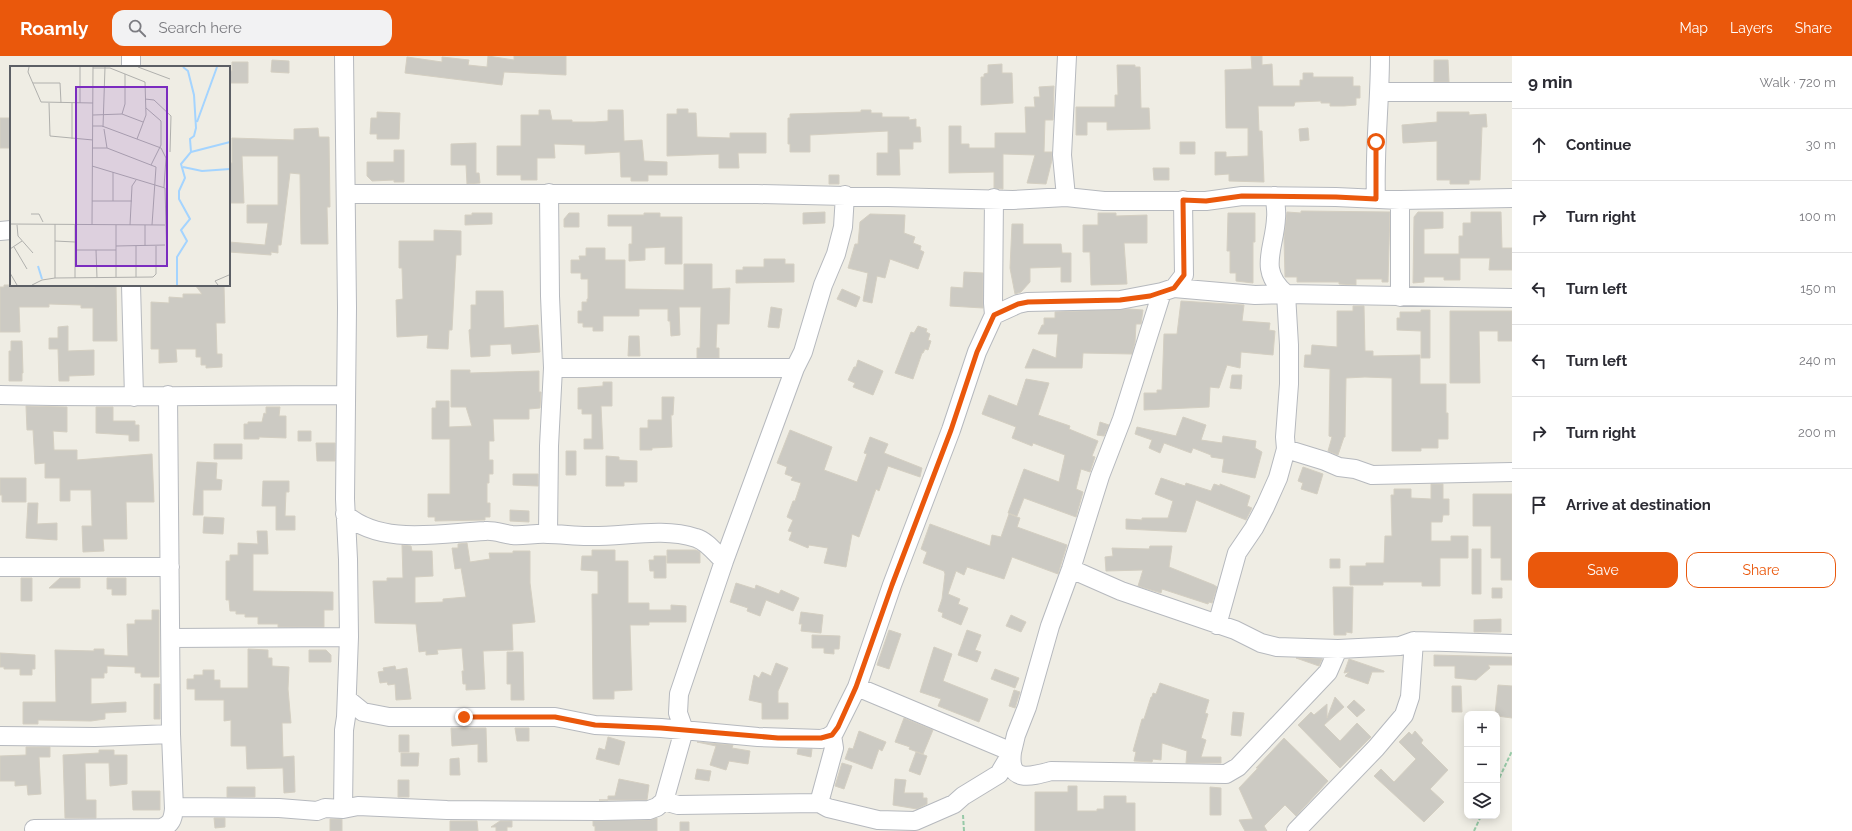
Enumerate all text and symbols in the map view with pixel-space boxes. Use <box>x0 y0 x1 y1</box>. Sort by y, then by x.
search box <box>112 10 392 46</box>
text: Roamly <box>20 17 88 39</box>
icon: search <box>126 17 148 39</box>
text: Search here <box>158 19 242 37</box>
text: Map <box>1680 20 1708 36</box>
text: Layers <box>1730 20 1773 36</box>
text: Share <box>1795 20 1832 36</box>
inset map <box>10 66 230 286</box>
text: 9 min <box>1528 72 1573 92</box>
text: Walk · 720 m <box>1760 75 1836 90</box>
route start <box>1367 133 1385 151</box>
icon: ahead <box>1528 134 1550 156</box>
text: Continue <box>1566 136 1631 154</box>
text: 30 m <box>1806 137 1836 152</box>
icon: right <box>1528 206 1550 228</box>
text: Turn right <box>1566 208 1636 226</box>
text: 100 m <box>1799 209 1836 224</box>
icon: left <box>1528 278 1550 300</box>
text: Turn left <box>1566 280 1627 298</box>
text: 150 m <box>1800 281 1836 296</box>
icon: left <box>1528 350 1550 372</box>
text: Turn left <box>1566 352 1627 370</box>
text: 240 m <box>1799 353 1836 368</box>
icon: right <box>1528 422 1550 444</box>
text: Turn right <box>1566 424 1636 442</box>
text: 200 m <box>1798 425 1836 440</box>
icon: arrive <box>1528 494 1550 516</box>
text: Arrive at destination <box>1566 496 1711 514</box>
button: Save <box>1528 552 1678 588</box>
button: Share <box>1686 552 1836 588</box>
route end <box>455 708 473 726</box>
map controls <box>1464 711 1500 819</box>
button: + <box>1464 711 1500 747</box>
button: − <box>1464 747 1500 783</box>
button: layers <box>1464 783 1500 819</box>

